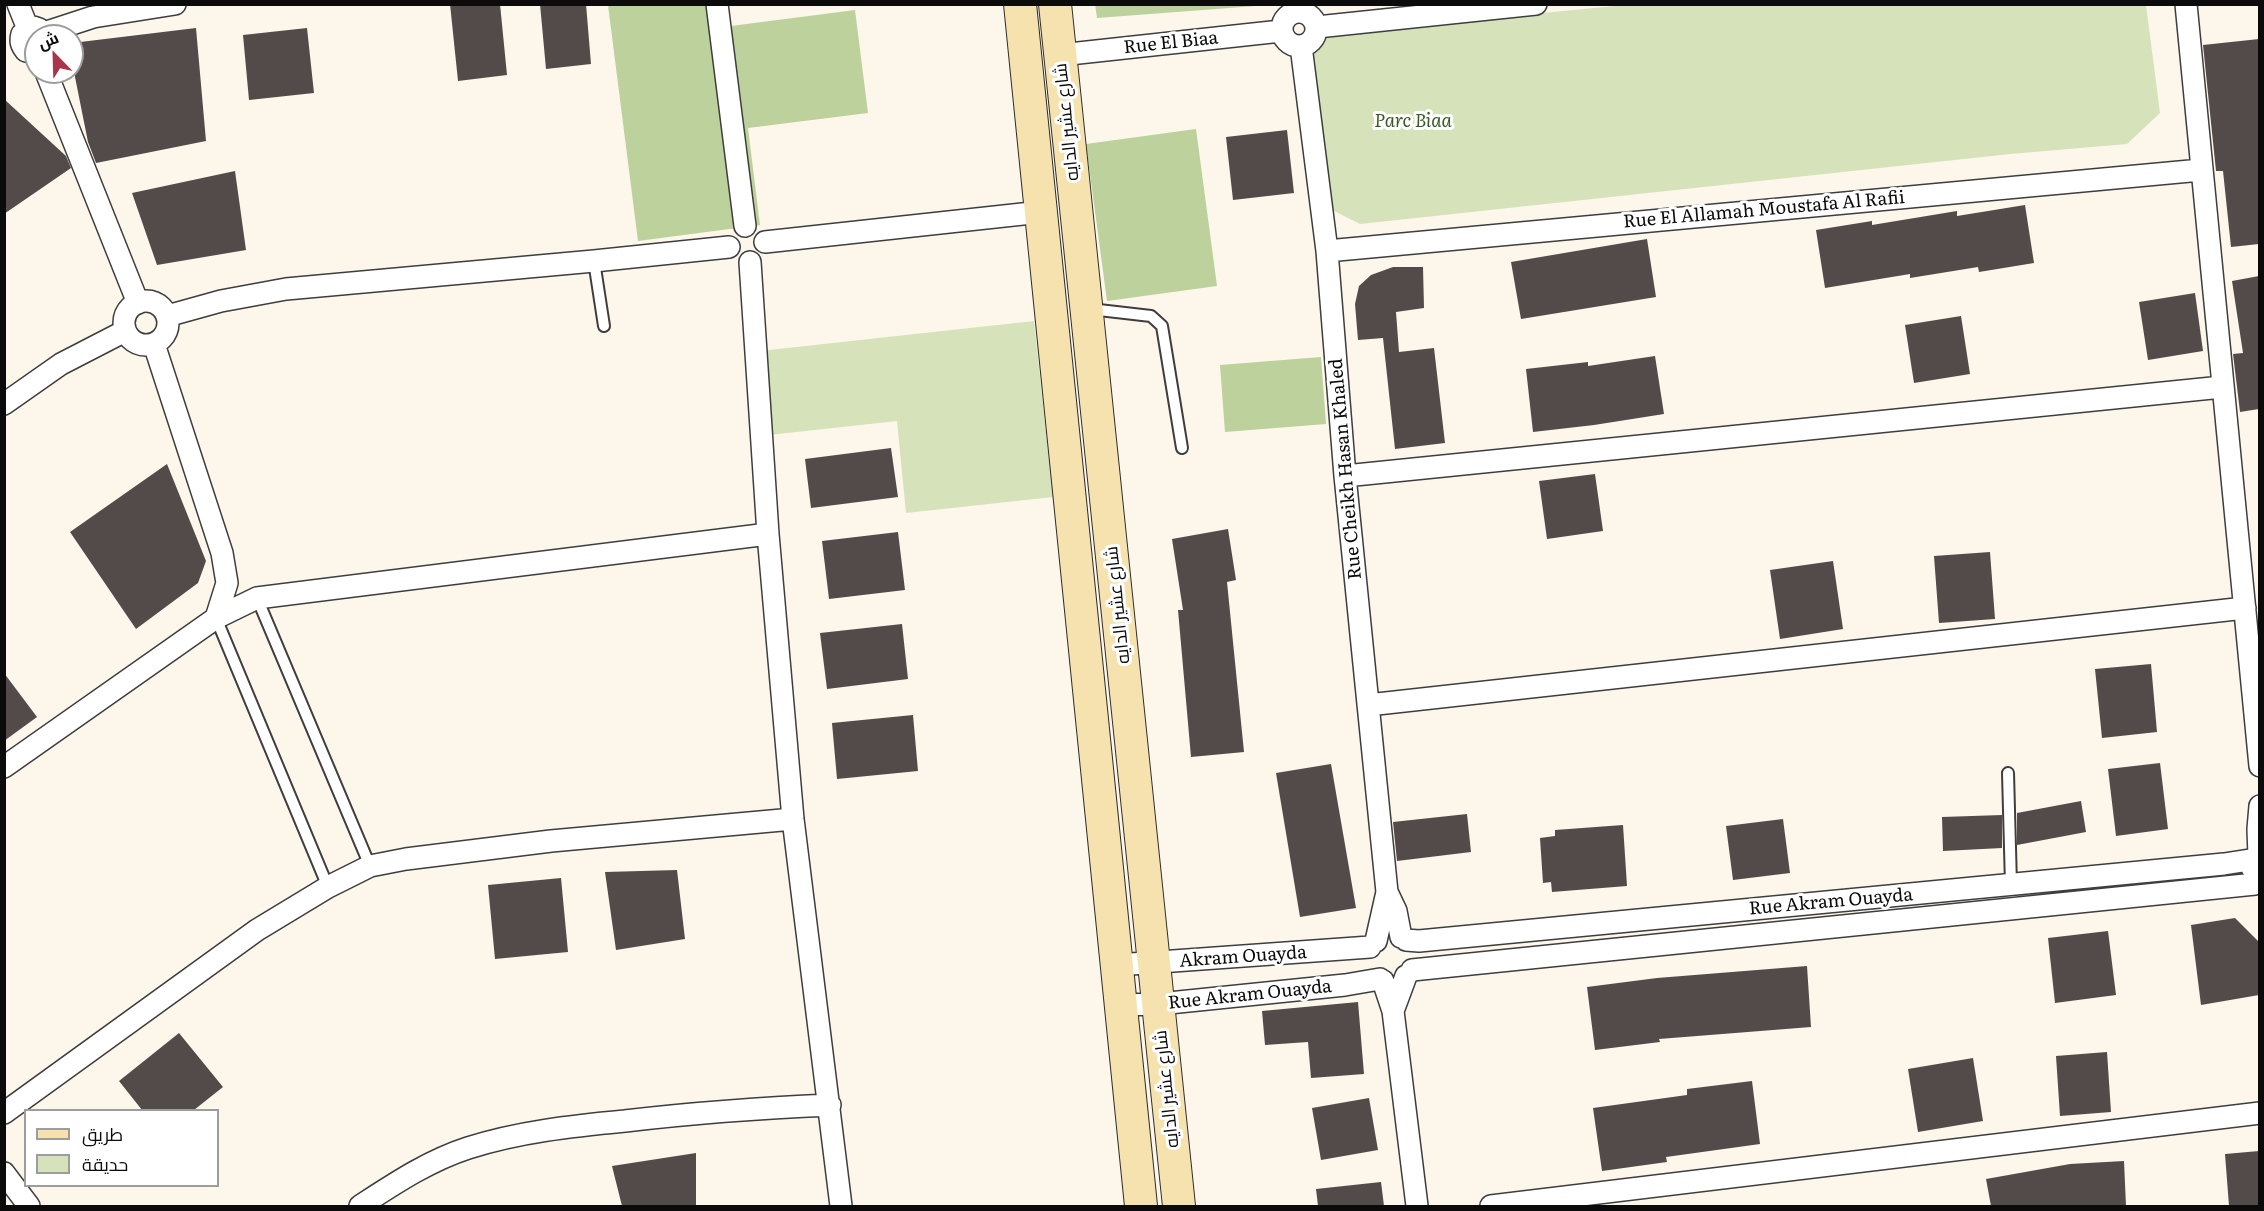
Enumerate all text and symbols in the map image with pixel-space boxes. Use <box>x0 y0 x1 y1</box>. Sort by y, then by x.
north arrow <box>24 24 84 84</box>
text: ش <box>34 24 62 54</box>
street label: Rue El Biaa <box>1123 27 1219 59</box>
street label: شارع عشير الدايه <box>1050 62 1084 182</box>
park label: Parc Biaa <box>1374 111 1452 133</box>
street label: Rue El Allamah Moustafa Al Rafii <box>1622 187 1906 233</box>
street label: Rue Cheikh Hasan Khaled <box>1326 358 1366 580</box>
street label: شارع عشير الدايه <box>1101 545 1135 665</box>
street label: Rue Akram Ouayda <box>1748 884 1914 920</box>
street label: Akram Ouayda <box>1179 942 1307 972</box>
street label: Rue Akram Ouayda <box>1167 976 1333 1014</box>
street label: شارع عشير الدايه <box>1150 1029 1184 1149</box>
legend <box>24 1109 219 1187</box>
text: طريق <box>82 1120 123 1147</box>
text: حديقة <box>82 1150 128 1177</box>

